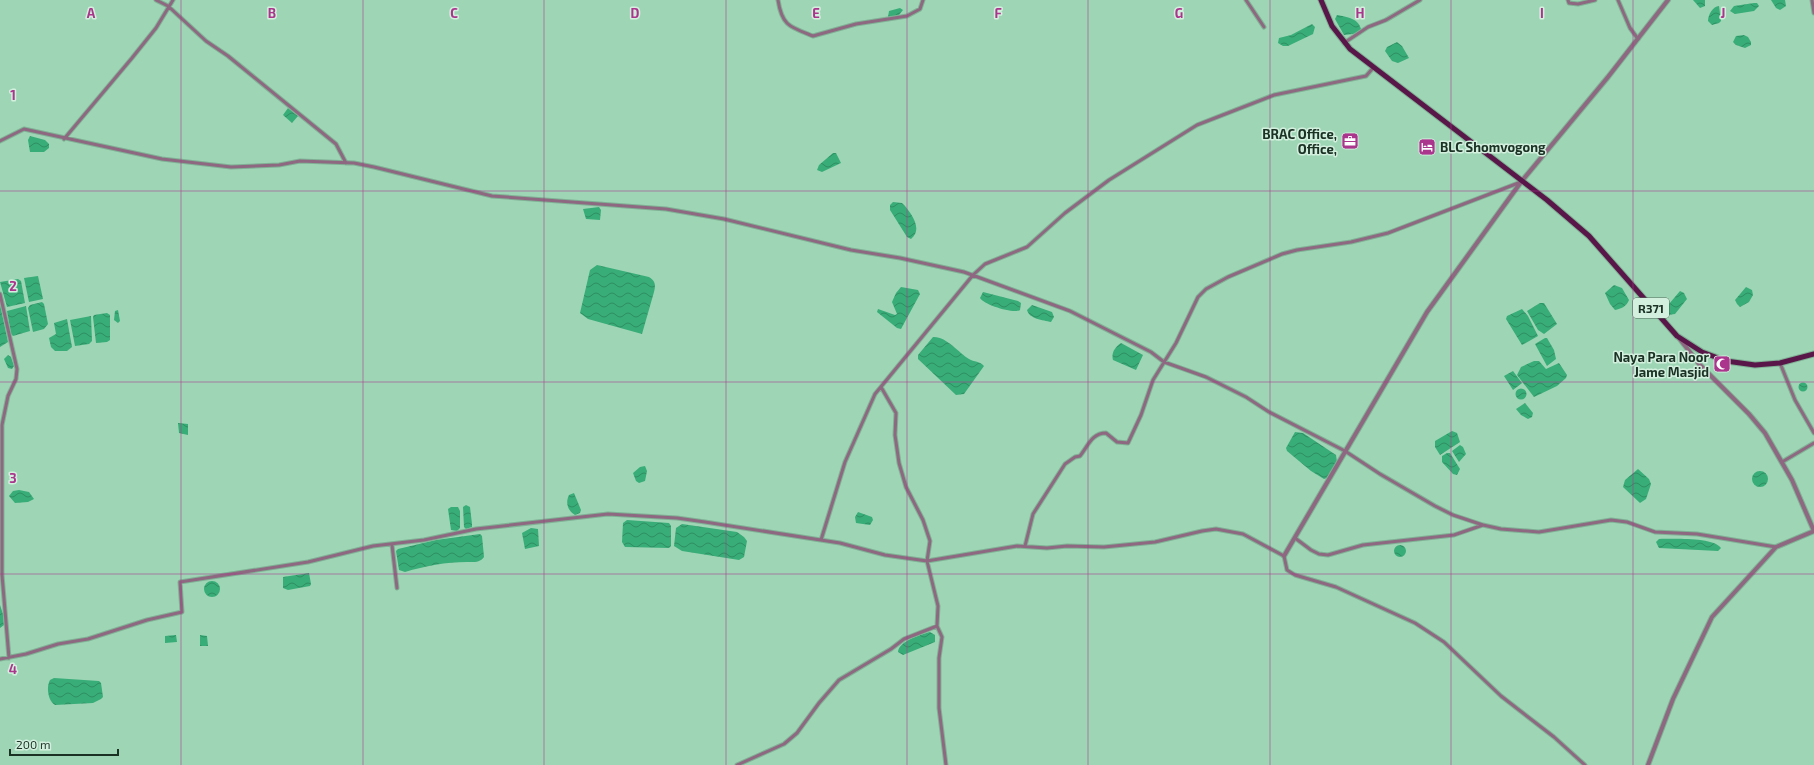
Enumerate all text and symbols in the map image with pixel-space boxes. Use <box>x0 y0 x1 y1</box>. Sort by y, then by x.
text: A <box>87 5 96 21</box>
text: B <box>268 5 276 21</box>
text: C <box>450 5 458 21</box>
text: D <box>631 5 640 21</box>
text: E <box>812 5 820 21</box>
text: F <box>994 5 1002 21</box>
text: G <box>1175 5 1183 21</box>
text: H <box>1356 5 1365 21</box>
text: I <box>1540 5 1544 21</box>
text: J <box>1721 5 1725 21</box>
text: 1 <box>10 87 16 103</box>
place label: BRAC Office, Office, <box>1262 126 1337 157</box>
office icon: BRAC Office, Office, <box>1340 131 1360 151</box>
hotel icon: BLC Shomvogong <box>1417 137 1437 157</box>
place label: BLC Shomvogong <box>1440 139 1546 155</box>
text: 2 <box>9 278 17 294</box>
road number: R371 <box>1633 298 1669 318</box>
place label: Naya Para Noor Jame Masjid <box>1613 349 1709 380</box>
mosque icon: Naya Para Noor Jame Masjid <box>1712 354 1732 374</box>
text: 3 <box>9 470 17 486</box>
text: 4 <box>9 661 17 677</box>
scale bar <box>10 731 118 757</box>
text: 200 m <box>16 737 50 751</box>

